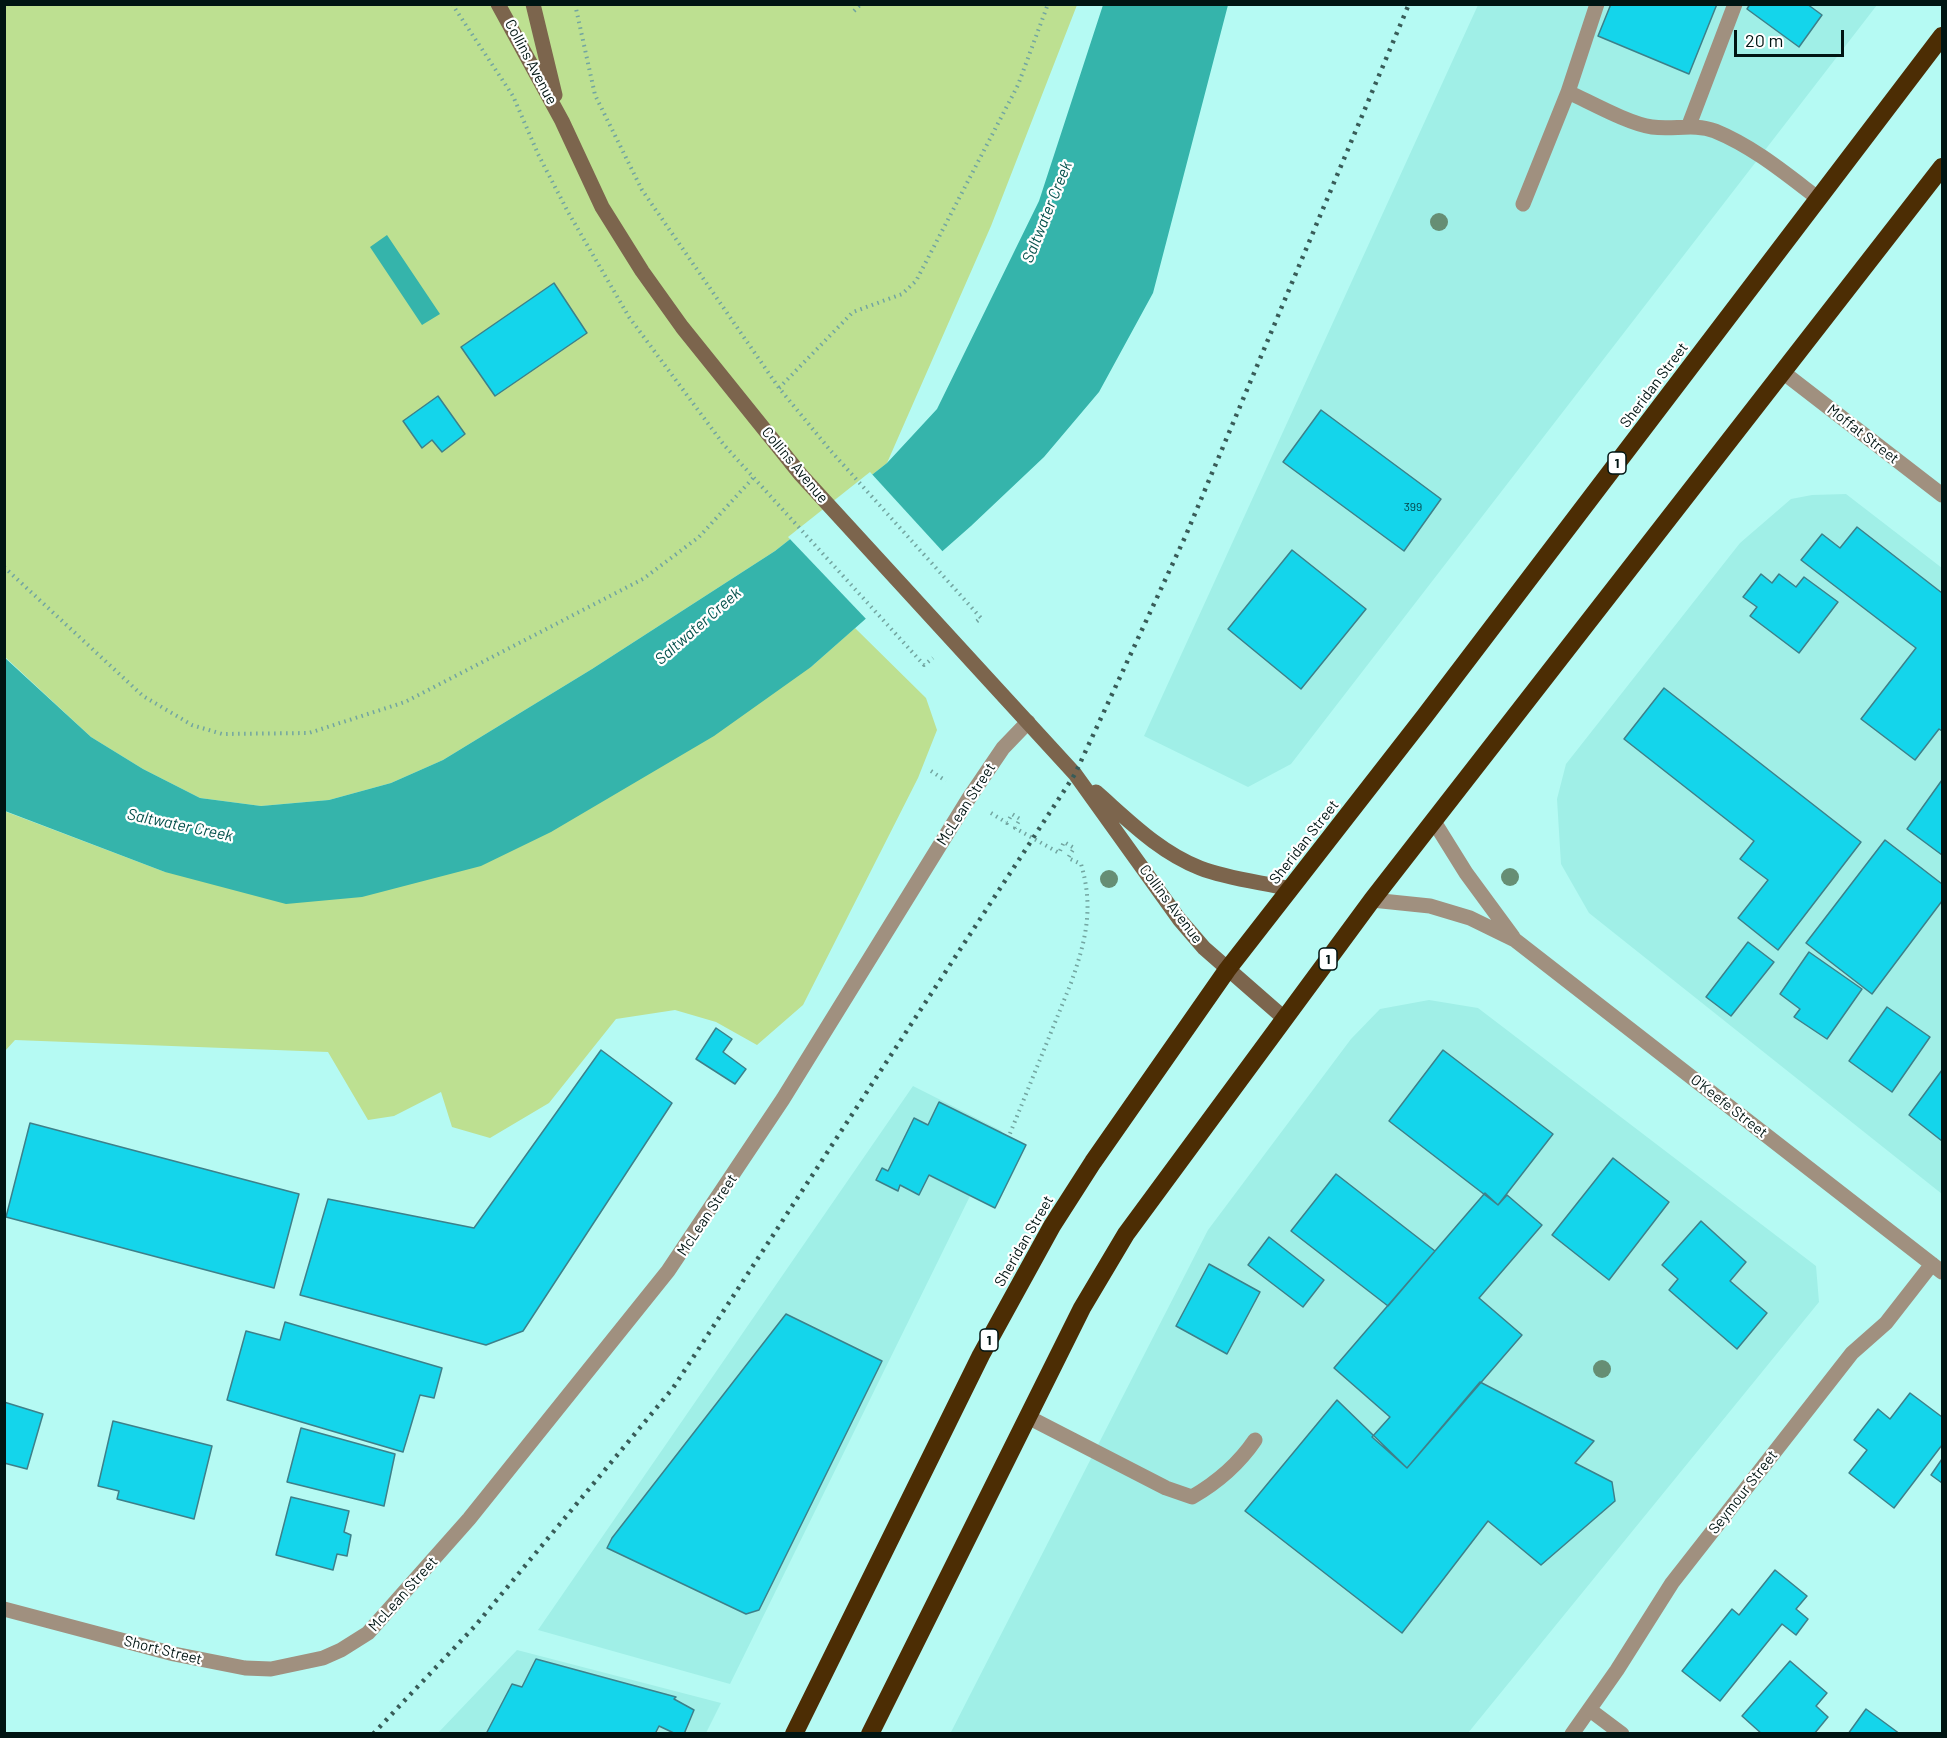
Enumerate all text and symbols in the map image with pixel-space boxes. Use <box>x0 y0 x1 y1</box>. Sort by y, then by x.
street label: Collins Avenue <box>501 16 561 108</box>
scale bar <box>1737 18 1846 56</box>
text: 20 m <box>1745 29 1783 51</box>
water label: Saltwater Creek <box>1018 158 1076 266</box>
street label: Sheridan Street <box>1616 339 1692 431</box>
street label: Moffat Street <box>1823 400 1903 468</box>
street label: Collins Avenue <box>758 423 832 507</box>
road number: 1 <box>1608 452 1626 474</box>
house number: 399 <box>1404 500 1422 514</box>
water label: Saltwater Creek <box>651 583 745 669</box>
street label: McLean Street <box>933 759 999 849</box>
street label: Sheridan Street <box>1266 796 1342 888</box>
water label: Saltwater Creek <box>125 804 235 846</box>
street label: Collins Avenue <box>1136 861 1206 947</box>
road number: 1 <box>1319 948 1337 970</box>
street label: O'Keefe Street <box>1687 1070 1771 1142</box>
street label: McLean Street <box>673 1171 741 1259</box>
street label: Sheridan Street <box>991 1192 1057 1290</box>
road number: 1 <box>980 1329 998 1351</box>
street label: Seymour Street <box>1705 1447 1781 1537</box>
street label: McLean Street <box>365 1553 441 1635</box>
street label: Short Street <box>122 1632 204 1668</box>

